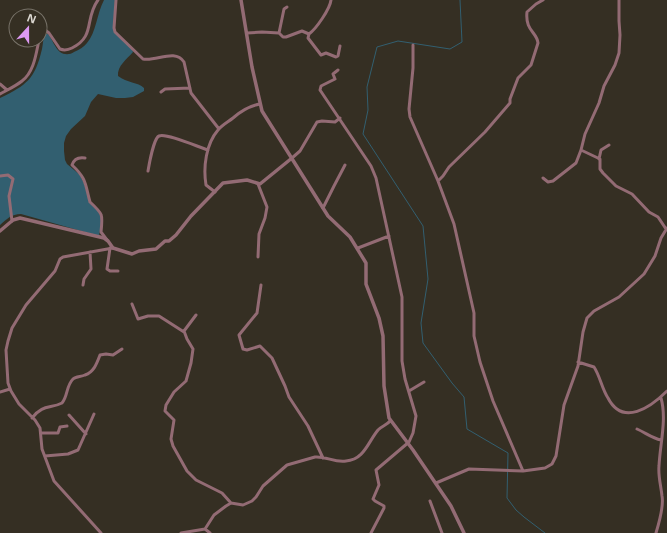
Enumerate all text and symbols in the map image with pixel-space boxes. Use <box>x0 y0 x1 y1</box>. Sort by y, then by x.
north arrow <box>8 8 48 48</box>
text: N <box>25 10 39 27</box>

